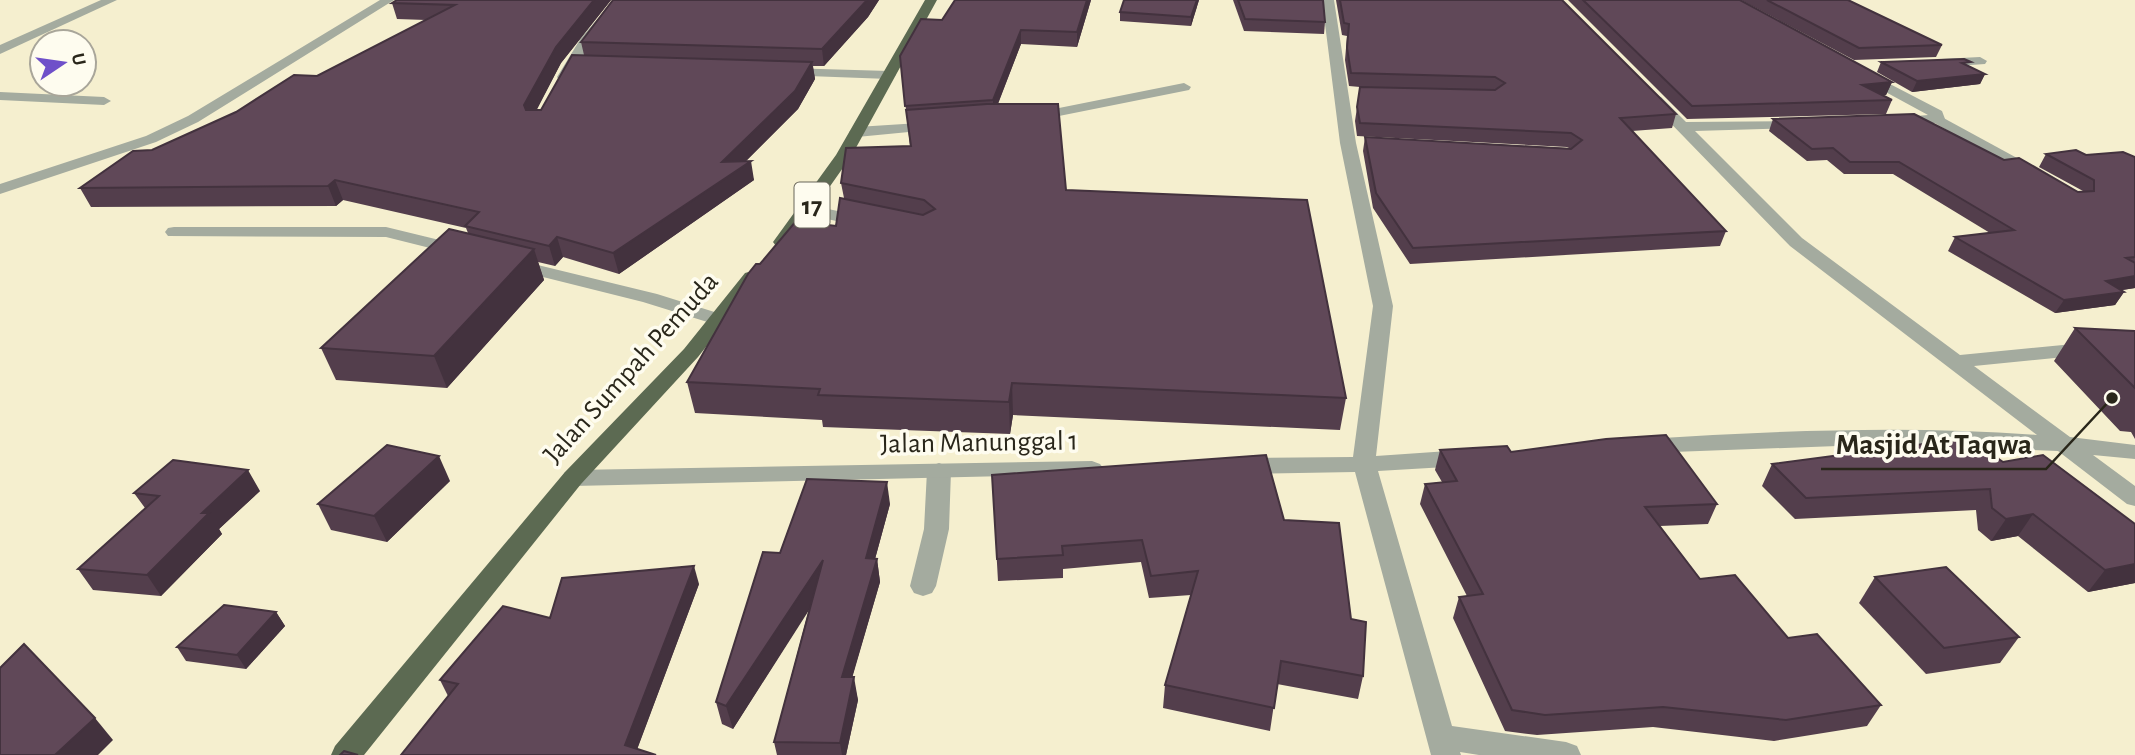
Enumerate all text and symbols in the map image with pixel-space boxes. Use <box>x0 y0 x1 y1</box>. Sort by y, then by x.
north arrow <box>28 28 98 98</box>
text: U <box>67 51 89 68</box>
road number: 17 <box>794 182 830 228</box>
street label: Jalan Sumpah Pemuda <box>539 267 724 469</box>
callout: Masjid At Taqwa <box>1821 418 2046 469</box>
street label: Jalan Manunggal 1 <box>880 427 1078 459</box>
text: Masjid At Taqwa <box>1836 430 2032 460</box>

